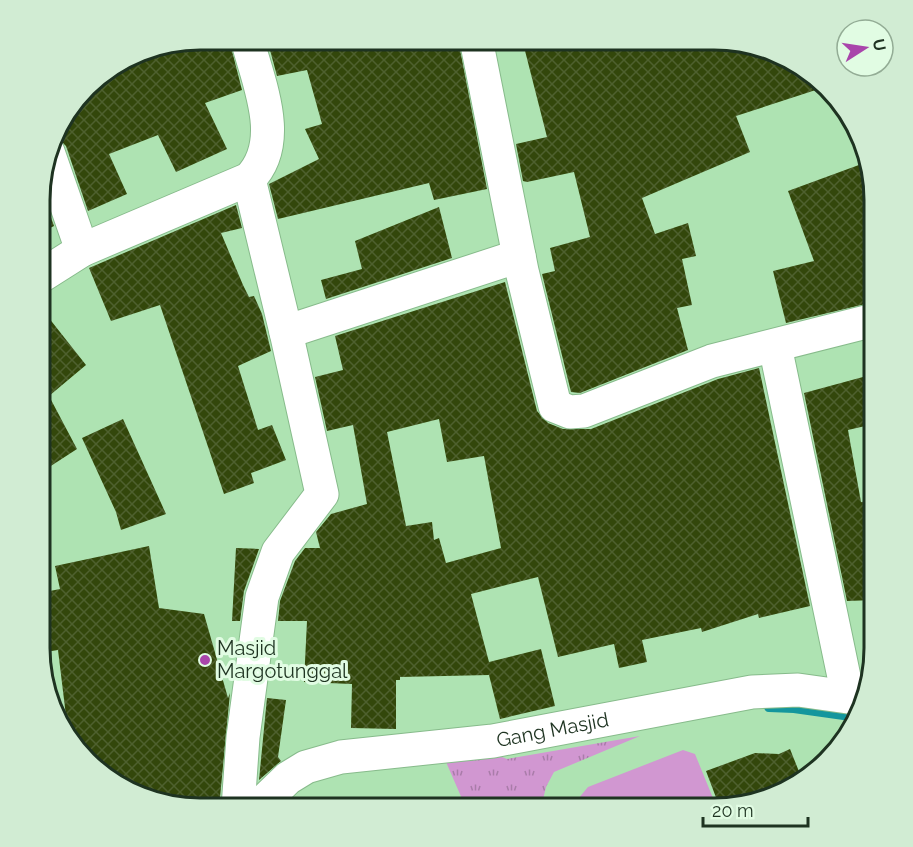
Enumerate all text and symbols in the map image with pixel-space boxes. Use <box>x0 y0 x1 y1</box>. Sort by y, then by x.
north arrow <box>835 18 895 78</box>
text: U <box>869 37 890 53</box>
place label: Masjid Margotunggal <box>217 636 348 683</box>
marker: Masjid Margotunggal <box>198 653 212 667</box>
street label: Gang Masjid <box>494 707 611 752</box>
scale bar <box>703 790 808 828</box>
text: 20 m <box>712 800 754 821</box>

